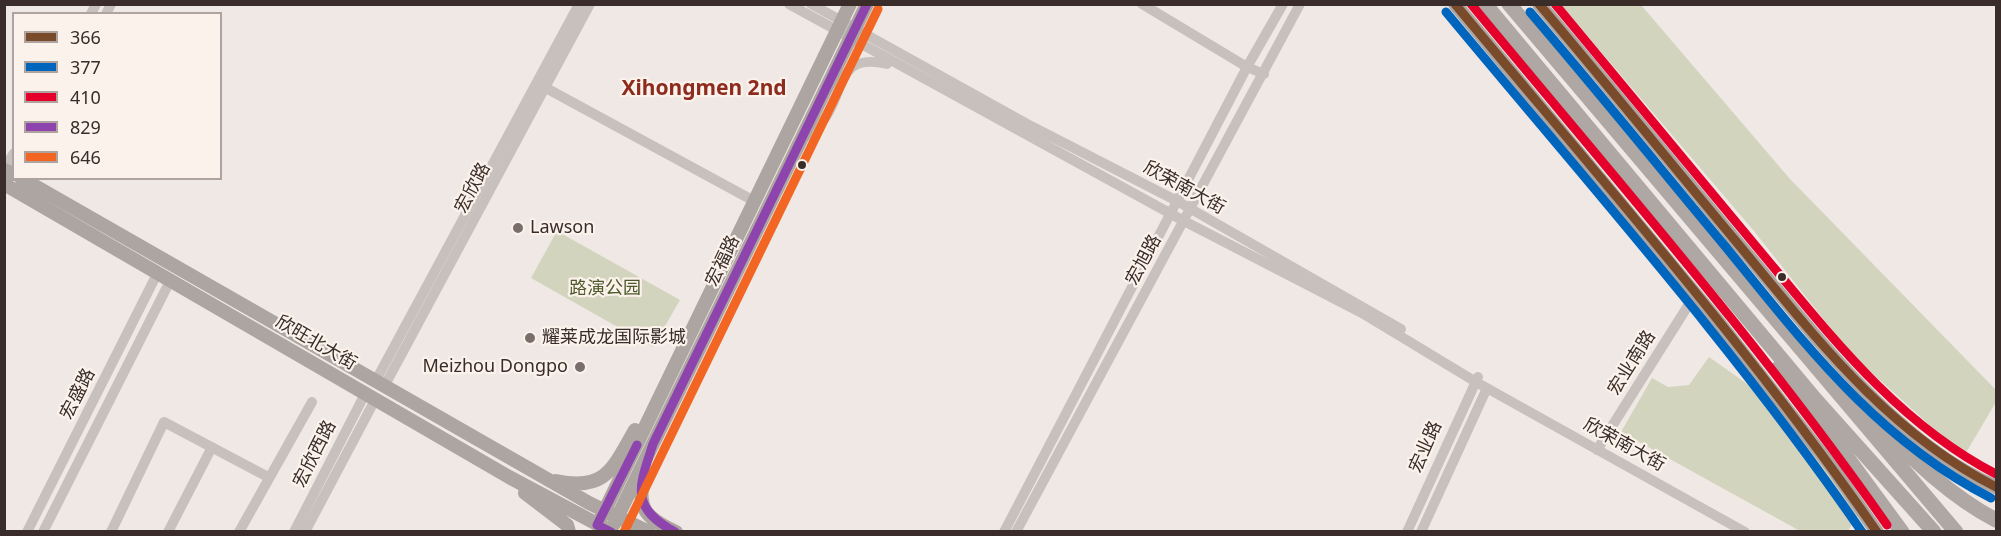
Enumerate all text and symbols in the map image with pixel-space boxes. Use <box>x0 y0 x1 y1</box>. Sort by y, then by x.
legend <box>12 12 222 180</box>
text: 366 <box>70 25 101 49</box>
text: 377 <box>70 55 101 79</box>
district label: Xihongmen 2nd <box>621 76 787 102</box>
text: 410 <box>70 85 101 109</box>
text: 829 <box>70 115 101 139</box>
text: 646 <box>70 145 101 169</box>
street label: 欣荣南大街 <box>1139 157 1229 219</box>
street label: 宏欣路 <box>451 159 495 217</box>
unlabelled marker <box>796 159 808 171</box>
place label: Lawson <box>530 217 594 239</box>
marker: Lawson <box>511 221 525 235</box>
street label: 宏旭路 <box>1122 231 1166 289</box>
street label: 宏福路 <box>701 232 745 290</box>
unlabelled marker <box>1776 271 1788 283</box>
park label: 路演公园 <box>569 278 641 300</box>
street label: 欣旺北大街 <box>272 311 360 375</box>
place label: 耀莱成龙国际影城 <box>542 327 686 349</box>
street label: 宏业南路 <box>1604 327 1660 399</box>
marker: 耀莱成龙国际影城 <box>523 331 537 345</box>
place label: Meizhou Dongpo <box>422 356 568 378</box>
marker: Meizhou Dongpo <box>573 360 587 374</box>
street label: 宏盛路 <box>56 365 100 423</box>
street label: 欣荣南大街 <box>1579 414 1669 476</box>
street label: 宏欣西路 <box>289 417 341 491</box>
street label: 宏业路 <box>1405 418 1447 476</box>

